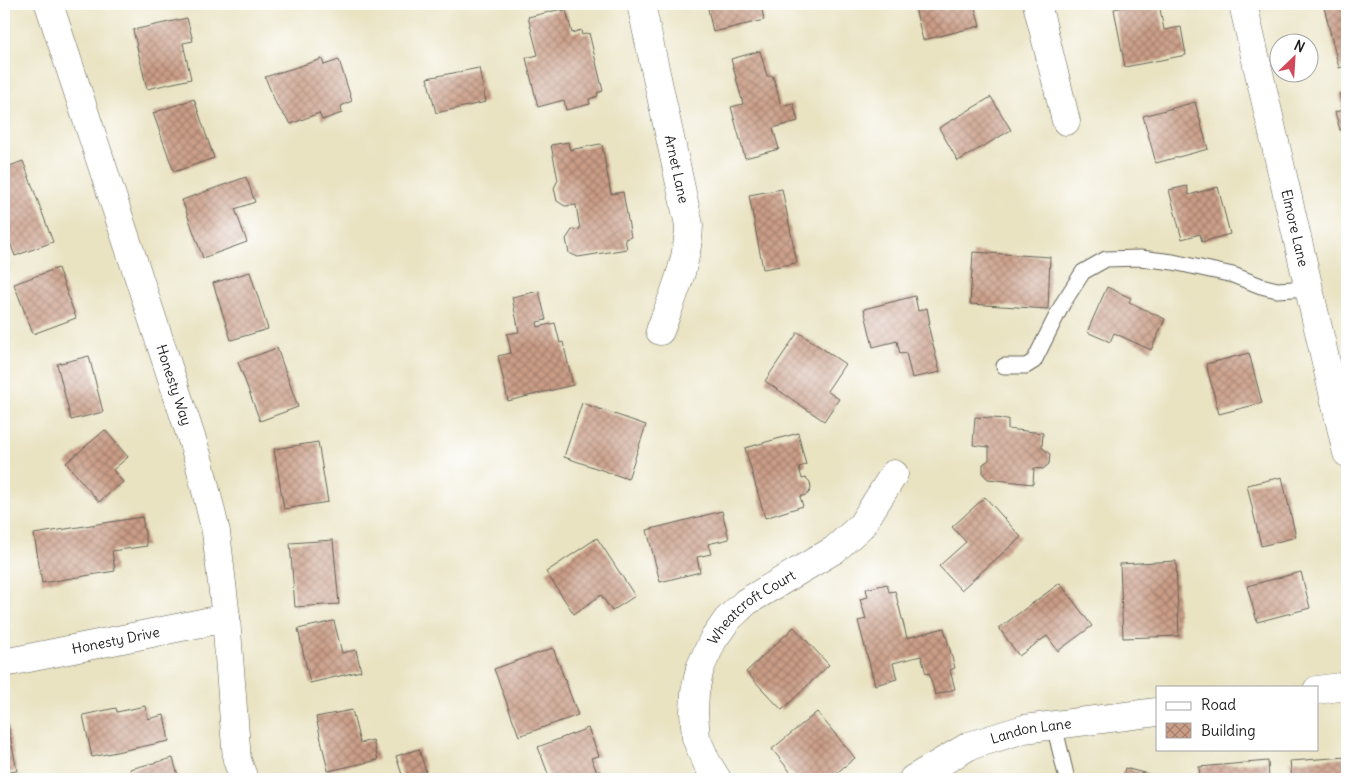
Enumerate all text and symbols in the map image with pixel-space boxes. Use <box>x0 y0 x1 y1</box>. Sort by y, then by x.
north arrow <box>1268 32 1318 82</box>
text: N <box>1291 36 1308 56</box>
street label: Arnet Lane <box>661 133 693 205</box>
street label: Elmore Lane <box>1277 188 1313 269</box>
street label: Honesty Way <box>152 342 196 428</box>
street label: Wheatcroft Court <box>704 566 799 648</box>
street label: Honesty Drive <box>70 623 161 658</box>
legend <box>1156 686 1318 750</box>
text: Road <box>1201 695 1236 714</box>
street label: Landon Lane <box>988 714 1072 748</box>
text: Building <box>1201 721 1256 740</box>

